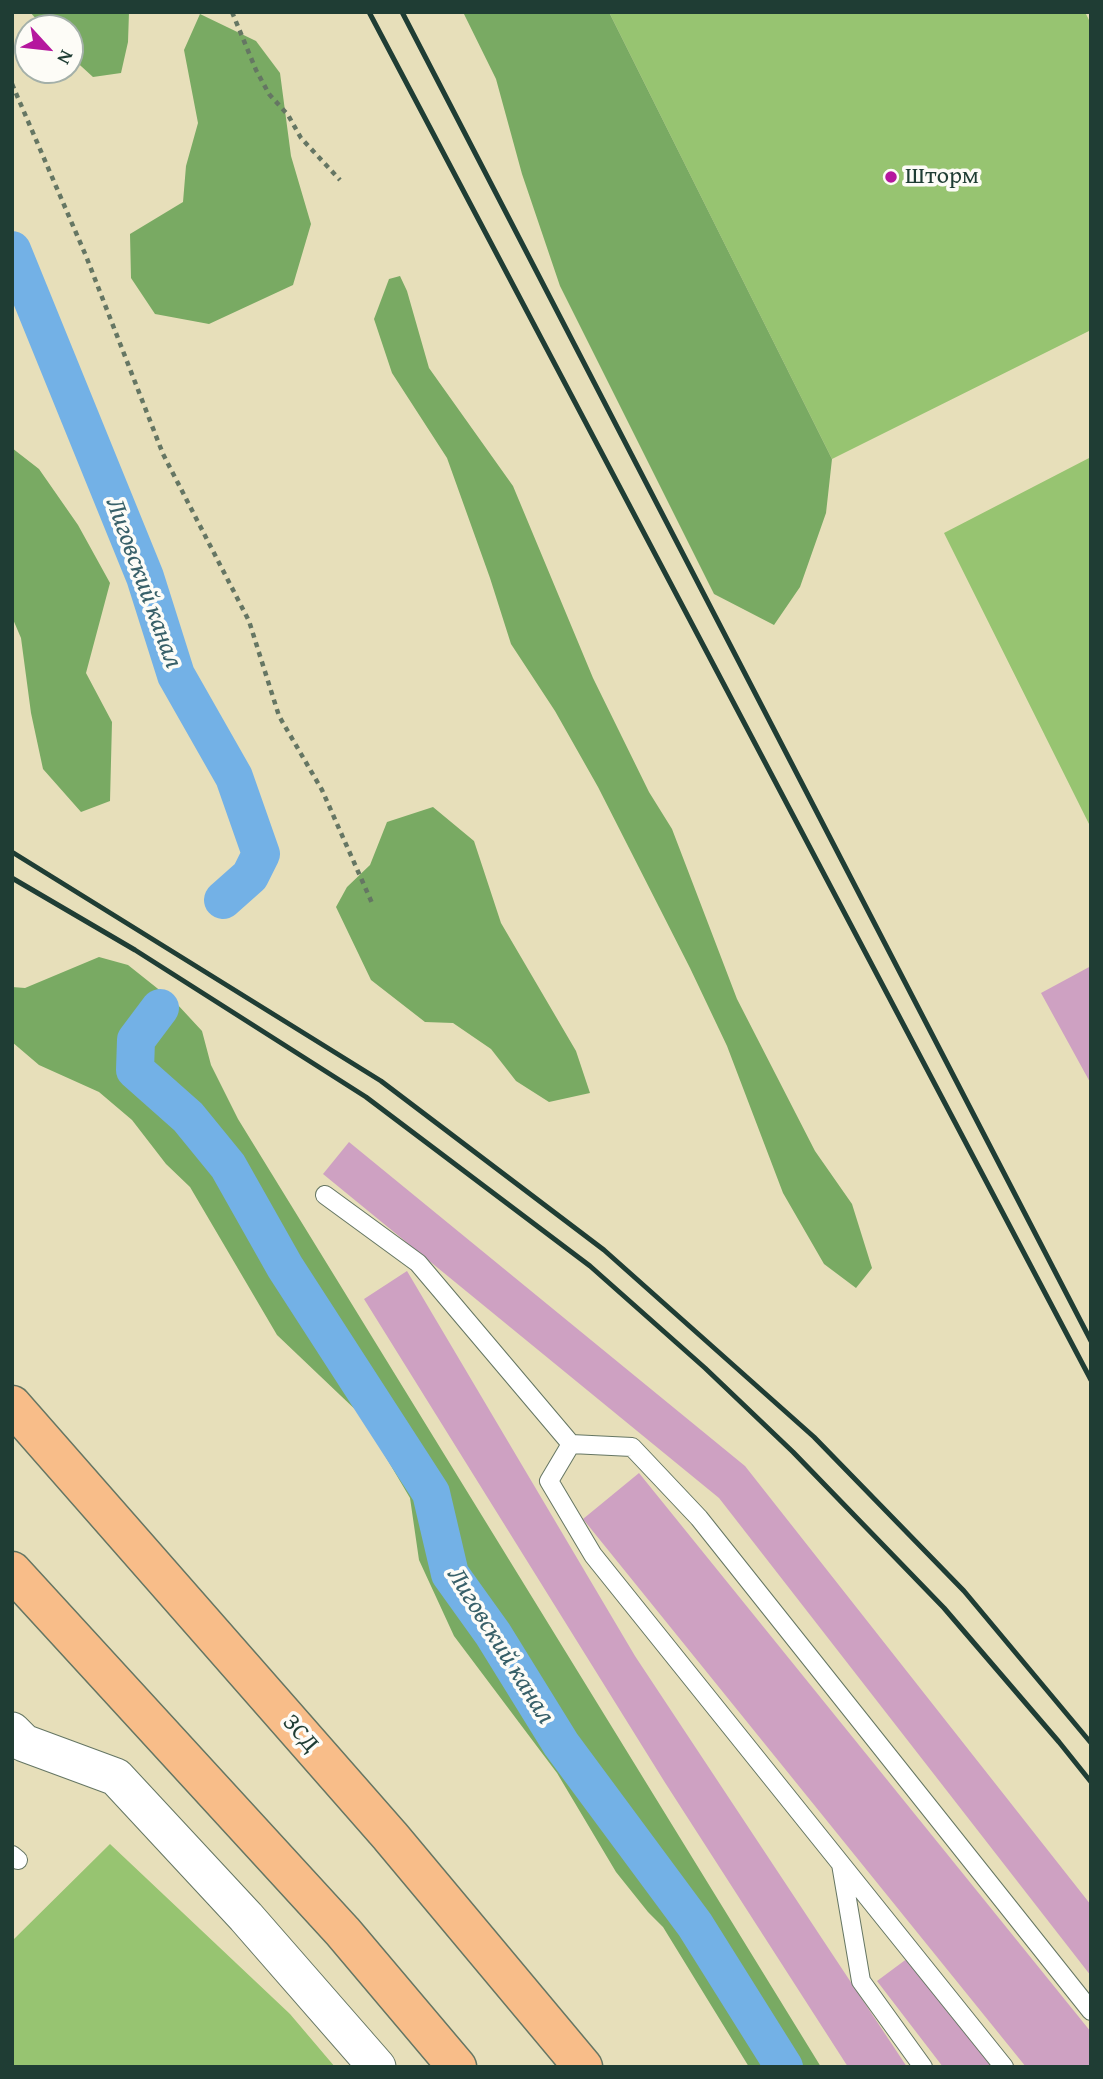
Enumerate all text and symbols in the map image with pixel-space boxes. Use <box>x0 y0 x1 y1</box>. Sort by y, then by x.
north arrow <box>14 14 84 84</box>
text: N <box>51 46 81 70</box>
place label: Шторм <box>905 163 979 191</box>
marker: Шторм <box>883 169 899 185</box>
water label: Лиговский канал <box>98 494 188 672</box>
water label: Лиговский канал <box>439 1562 561 1730</box>
street label: ЗСД <box>276 1709 324 1759</box>

